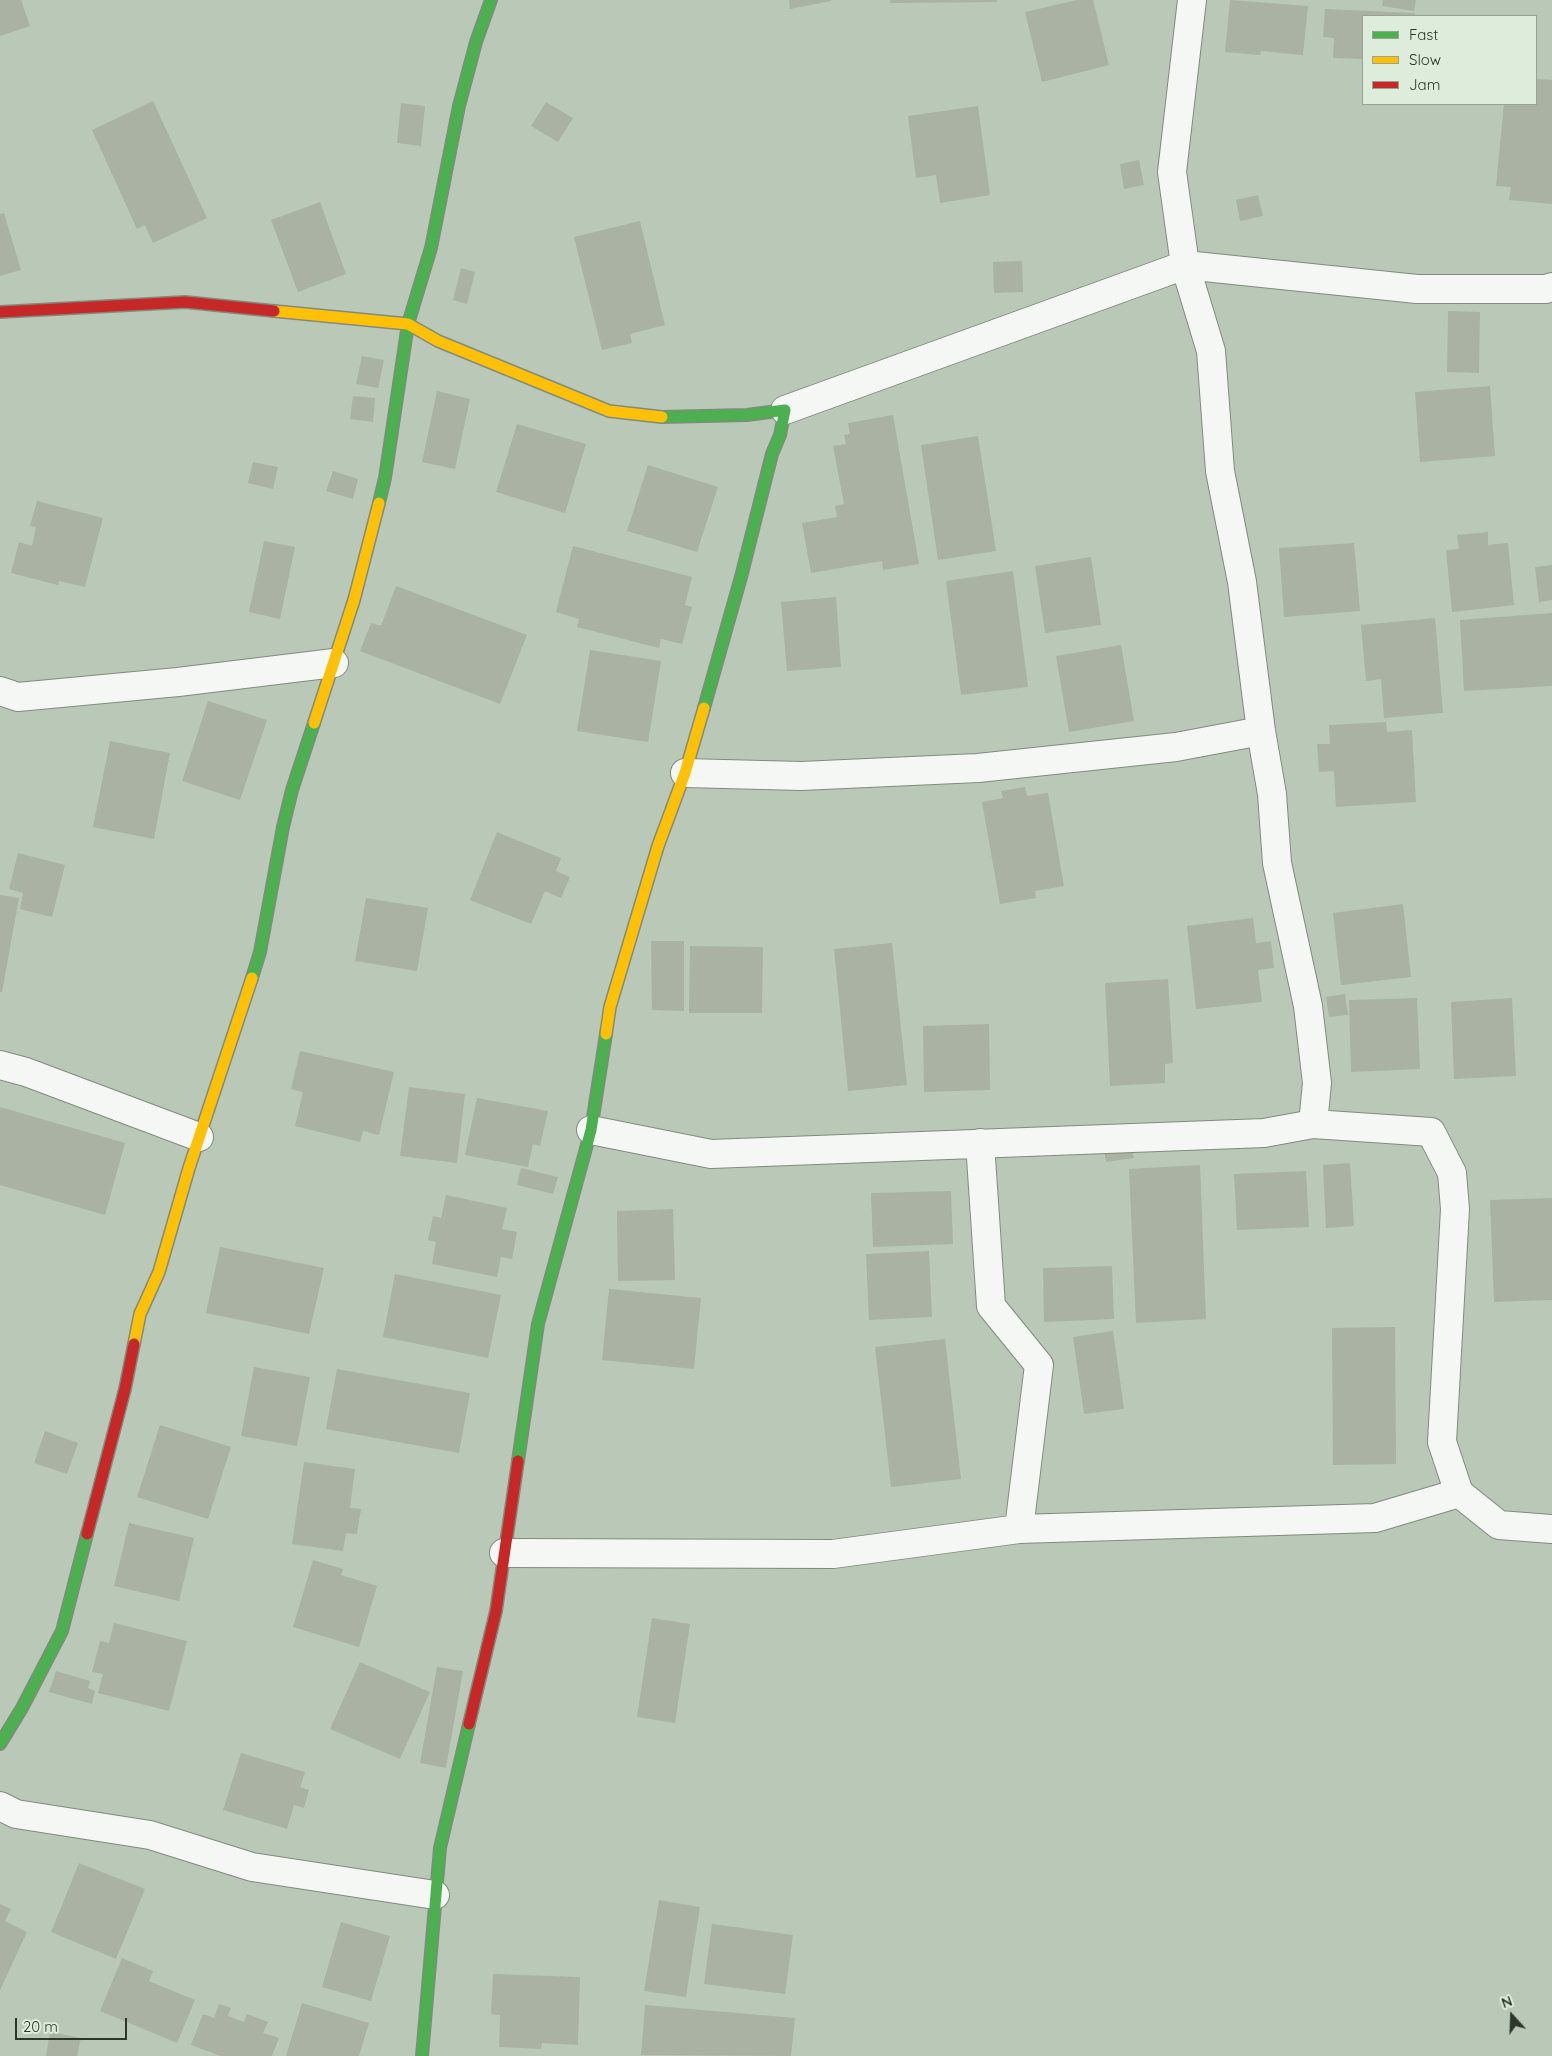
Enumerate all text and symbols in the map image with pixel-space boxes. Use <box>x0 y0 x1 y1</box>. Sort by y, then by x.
legend <box>1362 15 1537 105</box>
text: Fast <box>1409 25 1438 44</box>
text: Slow <box>1409 50 1441 69</box>
text: Jam <box>1409 75 1440 94</box>
north arrow <box>1487 1991 1537 2041</box>
text: N <box>1499 1992 1515 2012</box>
scale bar <box>18 2008 130 2040</box>
text: 20 m <box>23 2017 58 2036</box>

